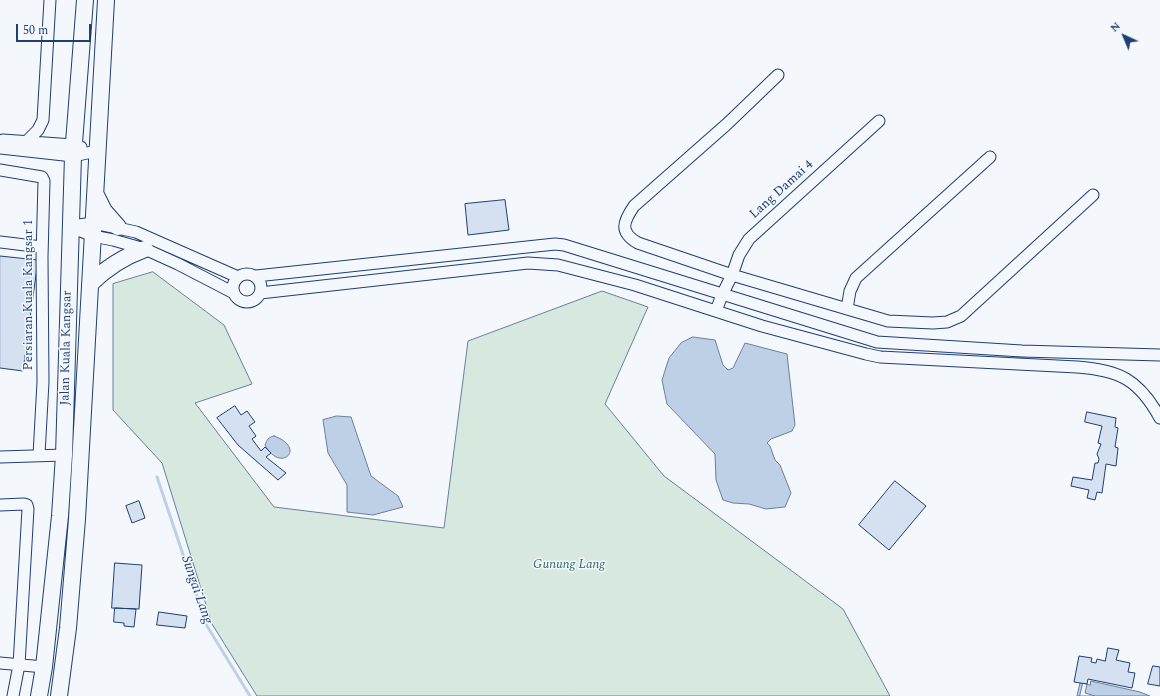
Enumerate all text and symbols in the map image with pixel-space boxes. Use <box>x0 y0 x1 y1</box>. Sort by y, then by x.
scale bar <box>18 16 93 42</box>
north arrow <box>1104 16 1144 56</box>
text: N <box>1106 18 1124 36</box>
text: 50 m <box>23 21 48 40</box>
street label: Lang Damai 4 <box>747 157 817 223</box>
street label: Persiaran Kuala Kangsar 1 <box>21 220 37 370</box>
street label: Jalan Kuala Kangsar <box>58 290 76 406</box>
water label: Sungai Lang <box>177 554 215 626</box>
park label: Gunung Lang <box>533 557 605 573</box>

